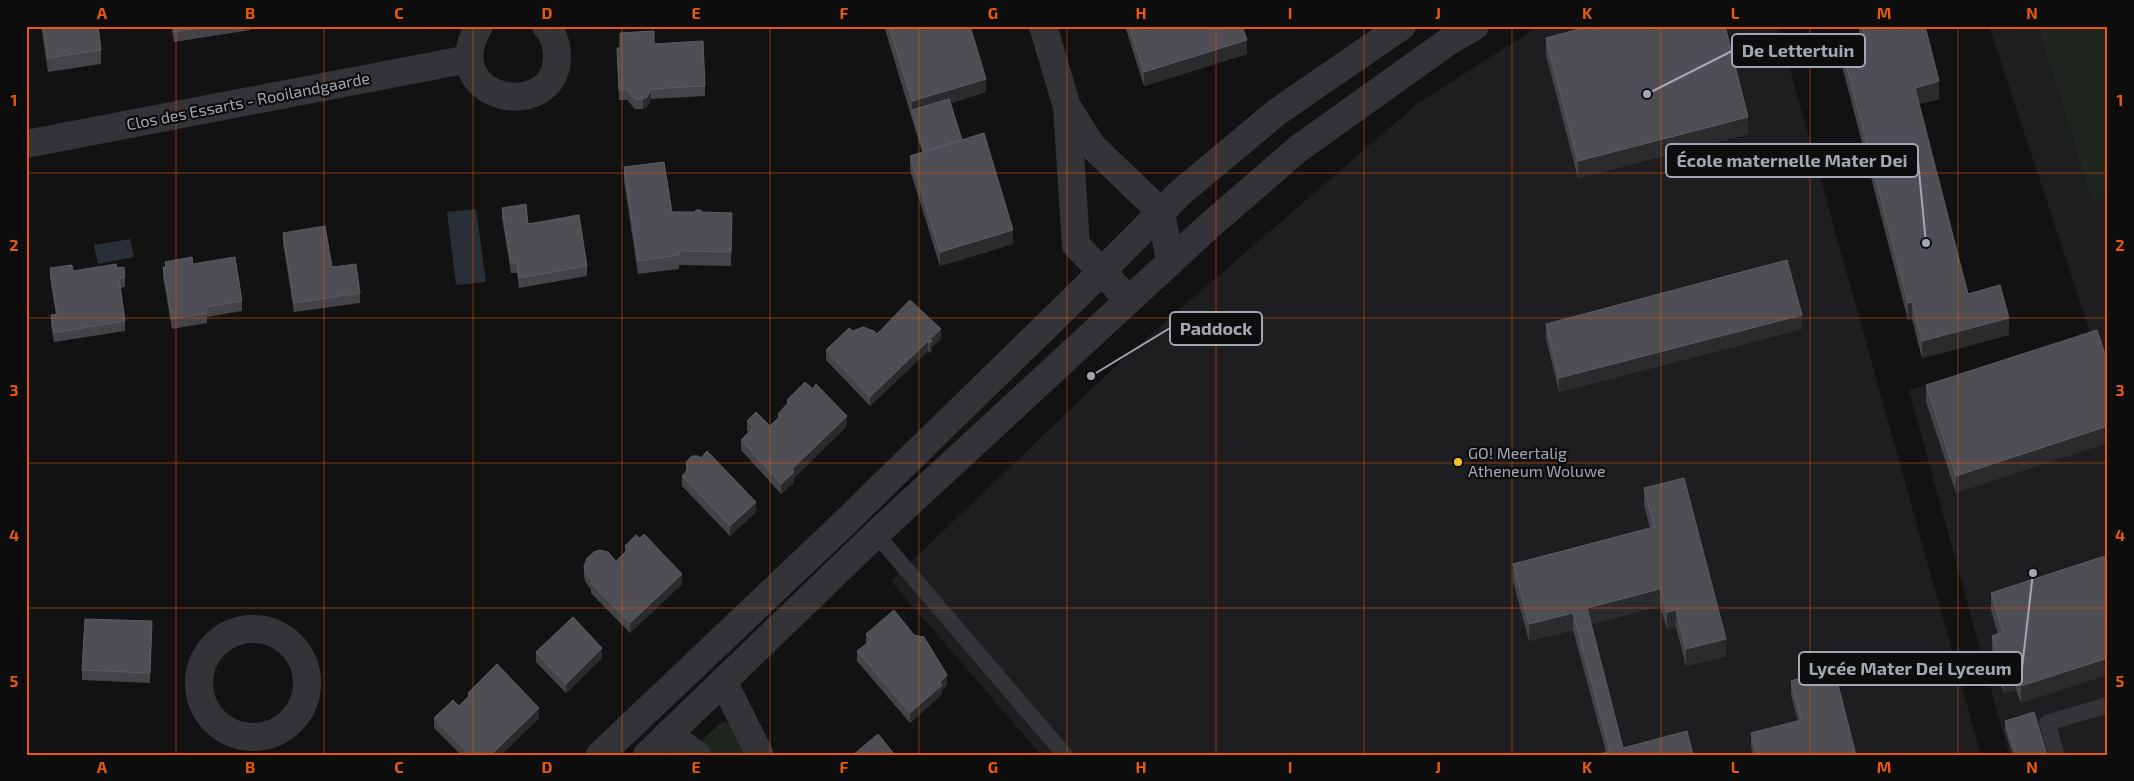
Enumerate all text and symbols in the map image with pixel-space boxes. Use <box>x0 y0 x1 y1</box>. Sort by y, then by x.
text: A <box>97 3 108 22</box>
text: B <box>245 3 255 22</box>
text: C <box>394 3 404 22</box>
text: D <box>542 3 553 22</box>
text: E <box>691 3 701 22</box>
text: F <box>840 3 849 22</box>
text: G <box>988 3 998 22</box>
text: H <box>1135 3 1147 22</box>
text: I <box>1288 3 1292 22</box>
text: J <box>1435 3 1441 22</box>
text: K <box>1582 3 1593 22</box>
text: L <box>1731 3 1740 22</box>
text: M <box>1877 3 1891 22</box>
text: N <box>2026 3 2038 22</box>
callout: De Lettertuin <box>1732 34 1865 67</box>
text: De Lettertuin <box>1742 39 1854 61</box>
street label: Clos des Essarts - Rooilandgaarde <box>125 68 371 133</box>
text: 1 <box>11 90 17 109</box>
text: 1 <box>2117 90 2123 109</box>
callout: École maternelle Mater Dei <box>1666 144 1918 177</box>
text: École maternelle Mater Dei <box>1676 149 1908 171</box>
text: 2 <box>9 235 19 254</box>
text: 2 <box>2115 235 2125 254</box>
callout: Paddock <box>1170 312 1262 345</box>
text: Paddock <box>1180 317 1252 339</box>
text: 3 <box>9 380 19 399</box>
text: 3 <box>2115 380 2125 399</box>
place label: GO! Meertalig Atheneum Woluwe <box>1468 443 1606 480</box>
marker: GO! Meertalig Atheneum Woluwe <box>1452 456 1464 468</box>
text: 4 <box>9 525 19 544</box>
text: 4 <box>2115 525 2125 544</box>
callout: Lycée Mater Dei Lyceum <box>1799 652 2022 685</box>
text: Lycée Mater Dei Lyceum <box>1808 657 2012 679</box>
text: 5 <box>10 671 19 690</box>
text: 5 <box>2116 671 2125 690</box>
text: A <box>97 757 108 776</box>
text: B <box>245 757 255 776</box>
text: C <box>394 757 404 776</box>
text: D <box>542 757 553 776</box>
text: E <box>691 757 701 776</box>
text: F <box>840 757 849 776</box>
text: G <box>988 757 998 776</box>
text: H <box>1135 757 1147 776</box>
text: I <box>1288 757 1292 776</box>
text: J <box>1435 757 1441 776</box>
text: K <box>1582 757 1593 776</box>
text: L <box>1731 757 1740 776</box>
text: M <box>1877 757 1891 776</box>
text: N <box>2026 757 2038 776</box>

